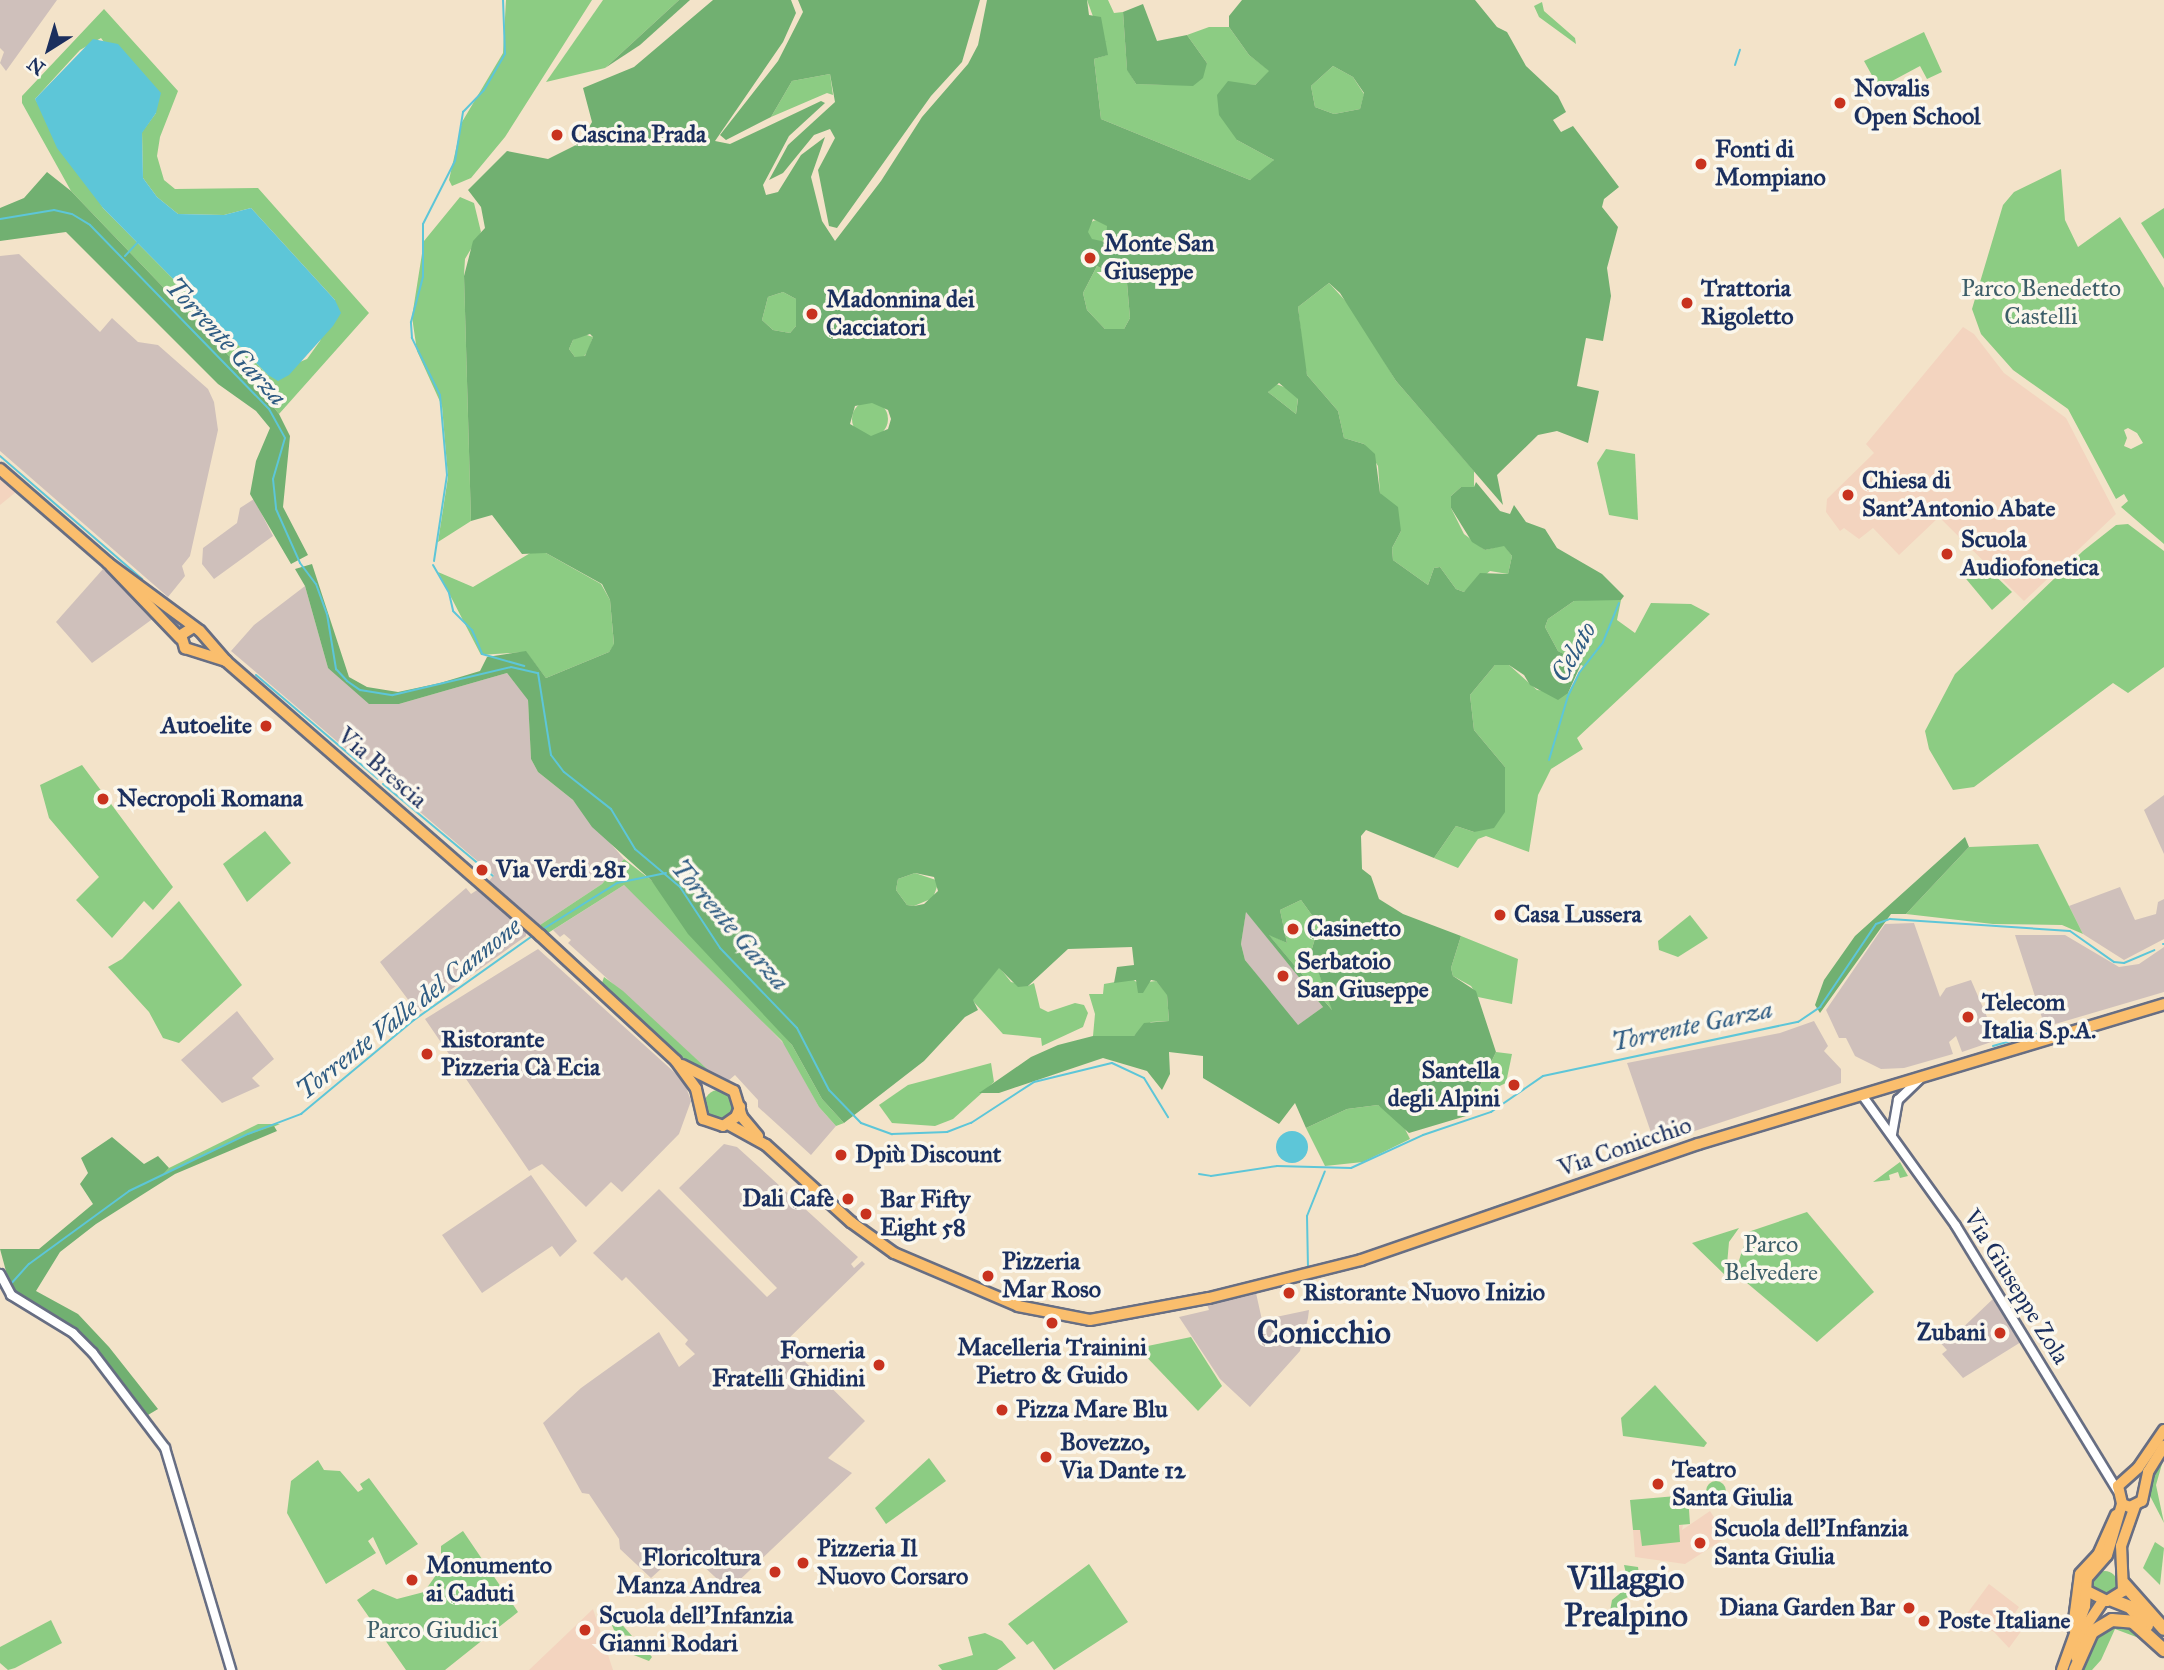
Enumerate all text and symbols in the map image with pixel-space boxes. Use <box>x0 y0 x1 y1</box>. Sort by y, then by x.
north arrow <box>14 14 84 84</box>
text: N <box>23 52 49 80</box>
place label: Novalis Open School <box>1854 75 1981 131</box>
marker: Novalis Open School <box>1832 95 1848 111</box>
place label: Cascina Prada <box>571 121 706 149</box>
marker: Cascina Prada <box>549 127 565 143</box>
place label: Fonti di Mompiano <box>1715 136 1826 192</box>
marker: Fonti di Mompiano <box>1693 156 1709 172</box>
place label: Monte San Giuseppe <box>1104 230 1214 286</box>
marker: Monte San Giuseppe <box>1082 250 1098 266</box>
water label: Torrente Garza <box>159 271 293 413</box>
place label: Trattoria Rigoletto <box>1701 275 1794 331</box>
park label: Parco Benedetto Castelli <box>1961 275 2121 331</box>
place label: Madonnina dei Cacciatori <box>826 286 975 342</box>
marker: Trattoria Rigoletto <box>1679 295 1695 311</box>
marker: Madonnina dei Cacciatori <box>804 306 820 322</box>
place label: Chiesa di Sant'Antonio Abate <box>1862 467 2055 523</box>
marker: Chiesa di Sant'Antonio Abate <box>1840 487 1856 503</box>
place label: Scuola Audiofonetica <box>1961 526 2099 582</box>
marker: Scuola Audiofonetica <box>1939 546 1955 562</box>
water label: Celato <box>1544 616 1604 688</box>
place label: Autoelite <box>161 712 252 740</box>
marker: Autoelite <box>258 718 274 734</box>
street label: Via Brescia <box>331 721 433 815</box>
place label: Necropoli Romana <box>117 785 303 813</box>
marker: Necropoli Romana <box>95 791 111 807</box>
water label: Torrente Garza <box>664 853 796 997</box>
place label: Via Verdi 281 <box>496 856 626 884</box>
marker: Via Verdi 281 <box>474 862 490 878</box>
place label: Casa Lussera <box>1514 901 1642 929</box>
marker: Casa Lussera <box>1492 907 1508 923</box>
water label: Torrente Valle del Cannone <box>290 912 528 1106</box>
place label: Casinetto <box>1307 915 1401 943</box>
marker: Casinetto <box>1285 921 1301 937</box>
place label: Serbatoio San Giuseppe <box>1297 948 1429 1004</box>
marker: Serbatoio San Giuseppe <box>1275 968 1291 984</box>
place label: Telecom Italia S.p.A. <box>1982 989 2096 1045</box>
water label: Torrente Garza <box>1609 994 1775 1058</box>
marker: Telecom Italia S.p.A. <box>1960 1009 1976 1025</box>
place label: Ristorante Pizzeria Cà Ecia <box>441 1026 600 1082</box>
marker: Ristorante Pizzeria Cà Ecia <box>419 1046 435 1062</box>
place label: Santella degli Alpini <box>1388 1057 1500 1113</box>
marker: Santella degli Alpini <box>1506 1077 1522 1093</box>
street label: Via Conicchio <box>1555 1111 1695 1183</box>
place label: Dpiù Discount <box>855 1141 1001 1169</box>
marker: Dpiù Discount <box>833 1147 849 1163</box>
place label: Dali Cafè <box>742 1185 834 1213</box>
place label: Bar Fifty Eight 58 <box>880 1186 970 1242</box>
marker: Dali Cafè <box>840 1191 856 1207</box>
street label: Via Giuseppe Zola <box>1957 1204 2075 1370</box>
marker: Bar Fifty Eight 58 <box>858 1206 874 1222</box>
park label: Parco Belvedere <box>1724 1231 1818 1287</box>
place label: Pizzeria Mar Roso <box>1002 1248 1101 1304</box>
marker: Pizzeria Mar Roso <box>980 1268 996 1284</box>
place label: Ristorante Nuovo Inizio <box>1303 1279 1545 1307</box>
marker: Ristorante Nuovo Inizio <box>1281 1285 1297 1301</box>
district label: Conicchio <box>1257 1314 1391 1352</box>
marker: Macelleria Trainini Pietro & Guido <box>1044 1315 1060 1331</box>
place label: Zubani <box>1917 1319 1986 1347</box>
marker: Zubani <box>1992 1325 2008 1341</box>
place label: Macelleria Trainini Pietro & Guido <box>957 1334 1147 1390</box>
place label: Forneria Fratelli Ghidini <box>712 1337 865 1393</box>
marker: Forneria Fratelli Ghidini <box>871 1357 887 1373</box>
place label: Pizza Mare Blu <box>1016 1396 1168 1424</box>
marker: Pizza Mare Blu <box>994 1402 1010 1418</box>
place label: Bovezzo, Via Dante 12 <box>1060 1429 1186 1485</box>
marker: Bovezzo, Via Dante 12 <box>1038 1449 1054 1465</box>
place label: Teatro Santa Giulia <box>1672 1456 1793 1512</box>
marker: Teatro Santa Giulia <box>1650 1476 1666 1492</box>
place label: Scuola dell'Infanzia Santa Giulia <box>1714 1515 1908 1571</box>
place label: Pizzeria Il Nuovo Corsaro <box>817 1535 968 1591</box>
marker: Scuola dell'Infanzia Santa Giulia <box>1692 1535 1708 1551</box>
place label: Floricoltura Manza Andrea <box>617 1544 761 1600</box>
place label: Monumento ai Caduti <box>426 1552 552 1608</box>
marker: Pizzeria Il Nuovo Corsaro <box>795 1555 811 1571</box>
district label: Villaggio Prealpino <box>1564 1561 1688 1636</box>
marker: Floricoltura Manza Andrea <box>767 1564 783 1580</box>
marker: Monumento ai Caduti <box>404 1572 420 1588</box>
place label: Diana Garden Bar <box>1719 1594 1895 1622</box>
marker: Diana Garden Bar <box>1901 1600 1917 1616</box>
place label: Scuola dell'Infanzia Gianni Rodari <box>599 1602 793 1658</box>
place label: Poste Italiane <box>1938 1607 2070 1635</box>
marker: Poste Italiane <box>1916 1613 1932 1629</box>
park label: Parco Giudici <box>366 1617 498 1645</box>
marker: Scuola dell'Infanzia Gianni Rodari <box>577 1622 593 1638</box>

